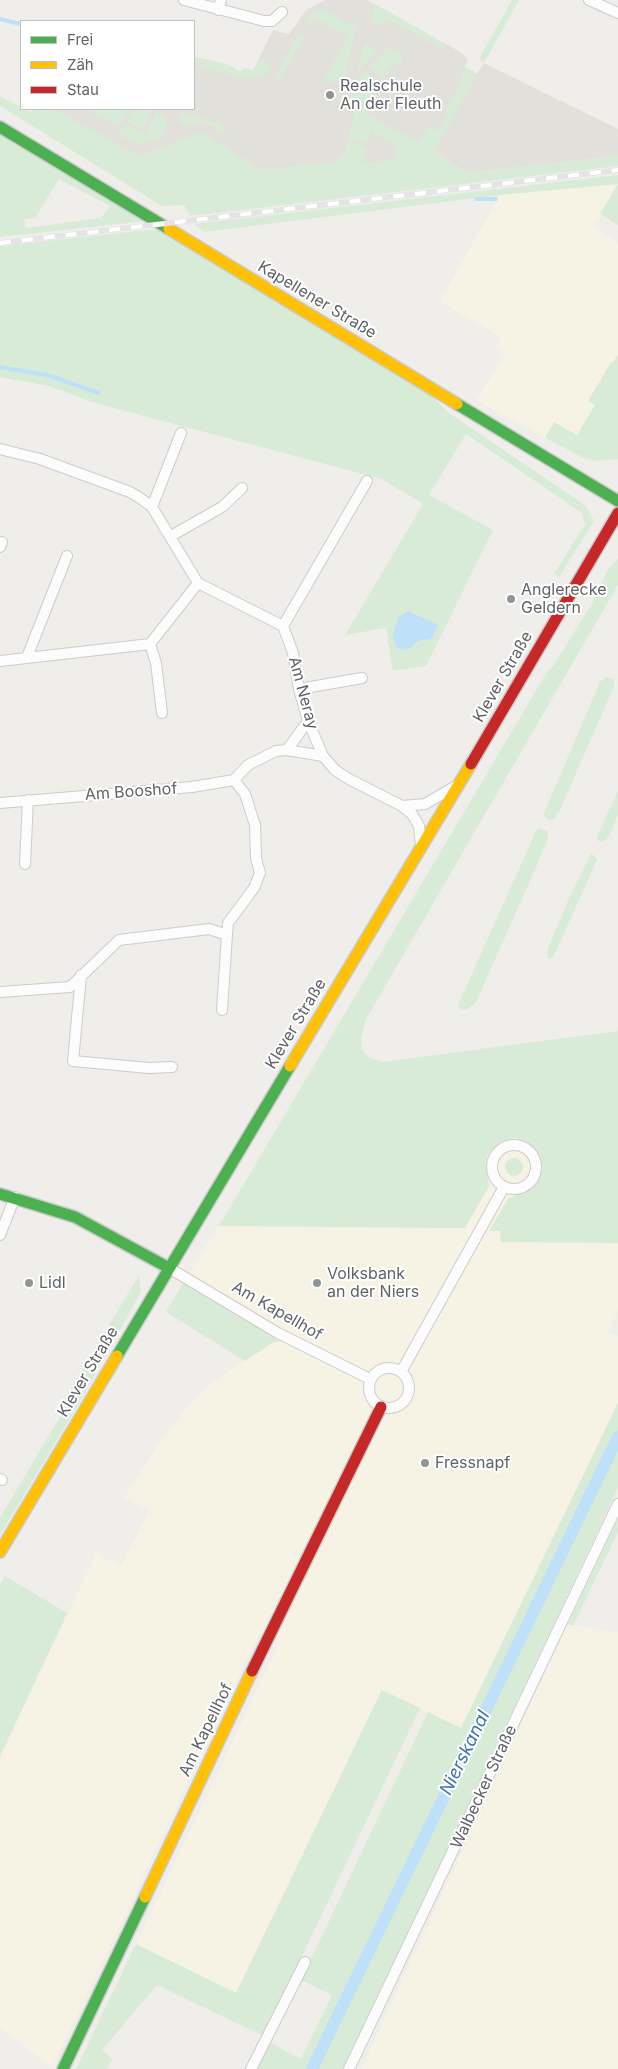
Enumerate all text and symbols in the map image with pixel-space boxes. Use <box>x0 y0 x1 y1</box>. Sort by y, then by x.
legend <box>20 20 195 110</box>
text: Frei <box>67 30 93 49</box>
text: Zäh <box>67 55 94 74</box>
place label: Realschule An der Fleuth <box>340 76 441 114</box>
text: Stau <box>67 80 99 99</box>
marker: Realschule An der Fleuth <box>324 89 336 101</box>
street label: Kapellener Straße <box>254 257 380 343</box>
place label: Anglerecke Geldern <box>521 580 606 618</box>
marker: Anglerecke Geldern <box>505 593 517 605</box>
street label: Klever Straße <box>469 628 537 726</box>
street label: Am Neray <box>284 654 322 732</box>
street label: Am Booshof <box>84 779 178 805</box>
street label: Klever Straße <box>262 975 330 1073</box>
place label: Volksbank an der Niers <box>327 1264 419 1302</box>
place label: Lidl <box>39 1273 66 1293</box>
marker: Lidl <box>23 1277 35 1289</box>
street label: Am Kapellhof <box>228 1277 326 1345</box>
marker: Volksbank an der Niers <box>311 1277 323 1289</box>
street label: Klever Straße <box>54 1323 122 1421</box>
place label: Fressnapf <box>435 1453 510 1473</box>
marker: Fressnapf <box>419 1457 431 1469</box>
street label: Am Kapellhof <box>175 1680 237 1780</box>
water label: Nierskanal <box>435 1707 495 1799</box>
street label: Walbecker Straße <box>447 1722 521 1852</box>

